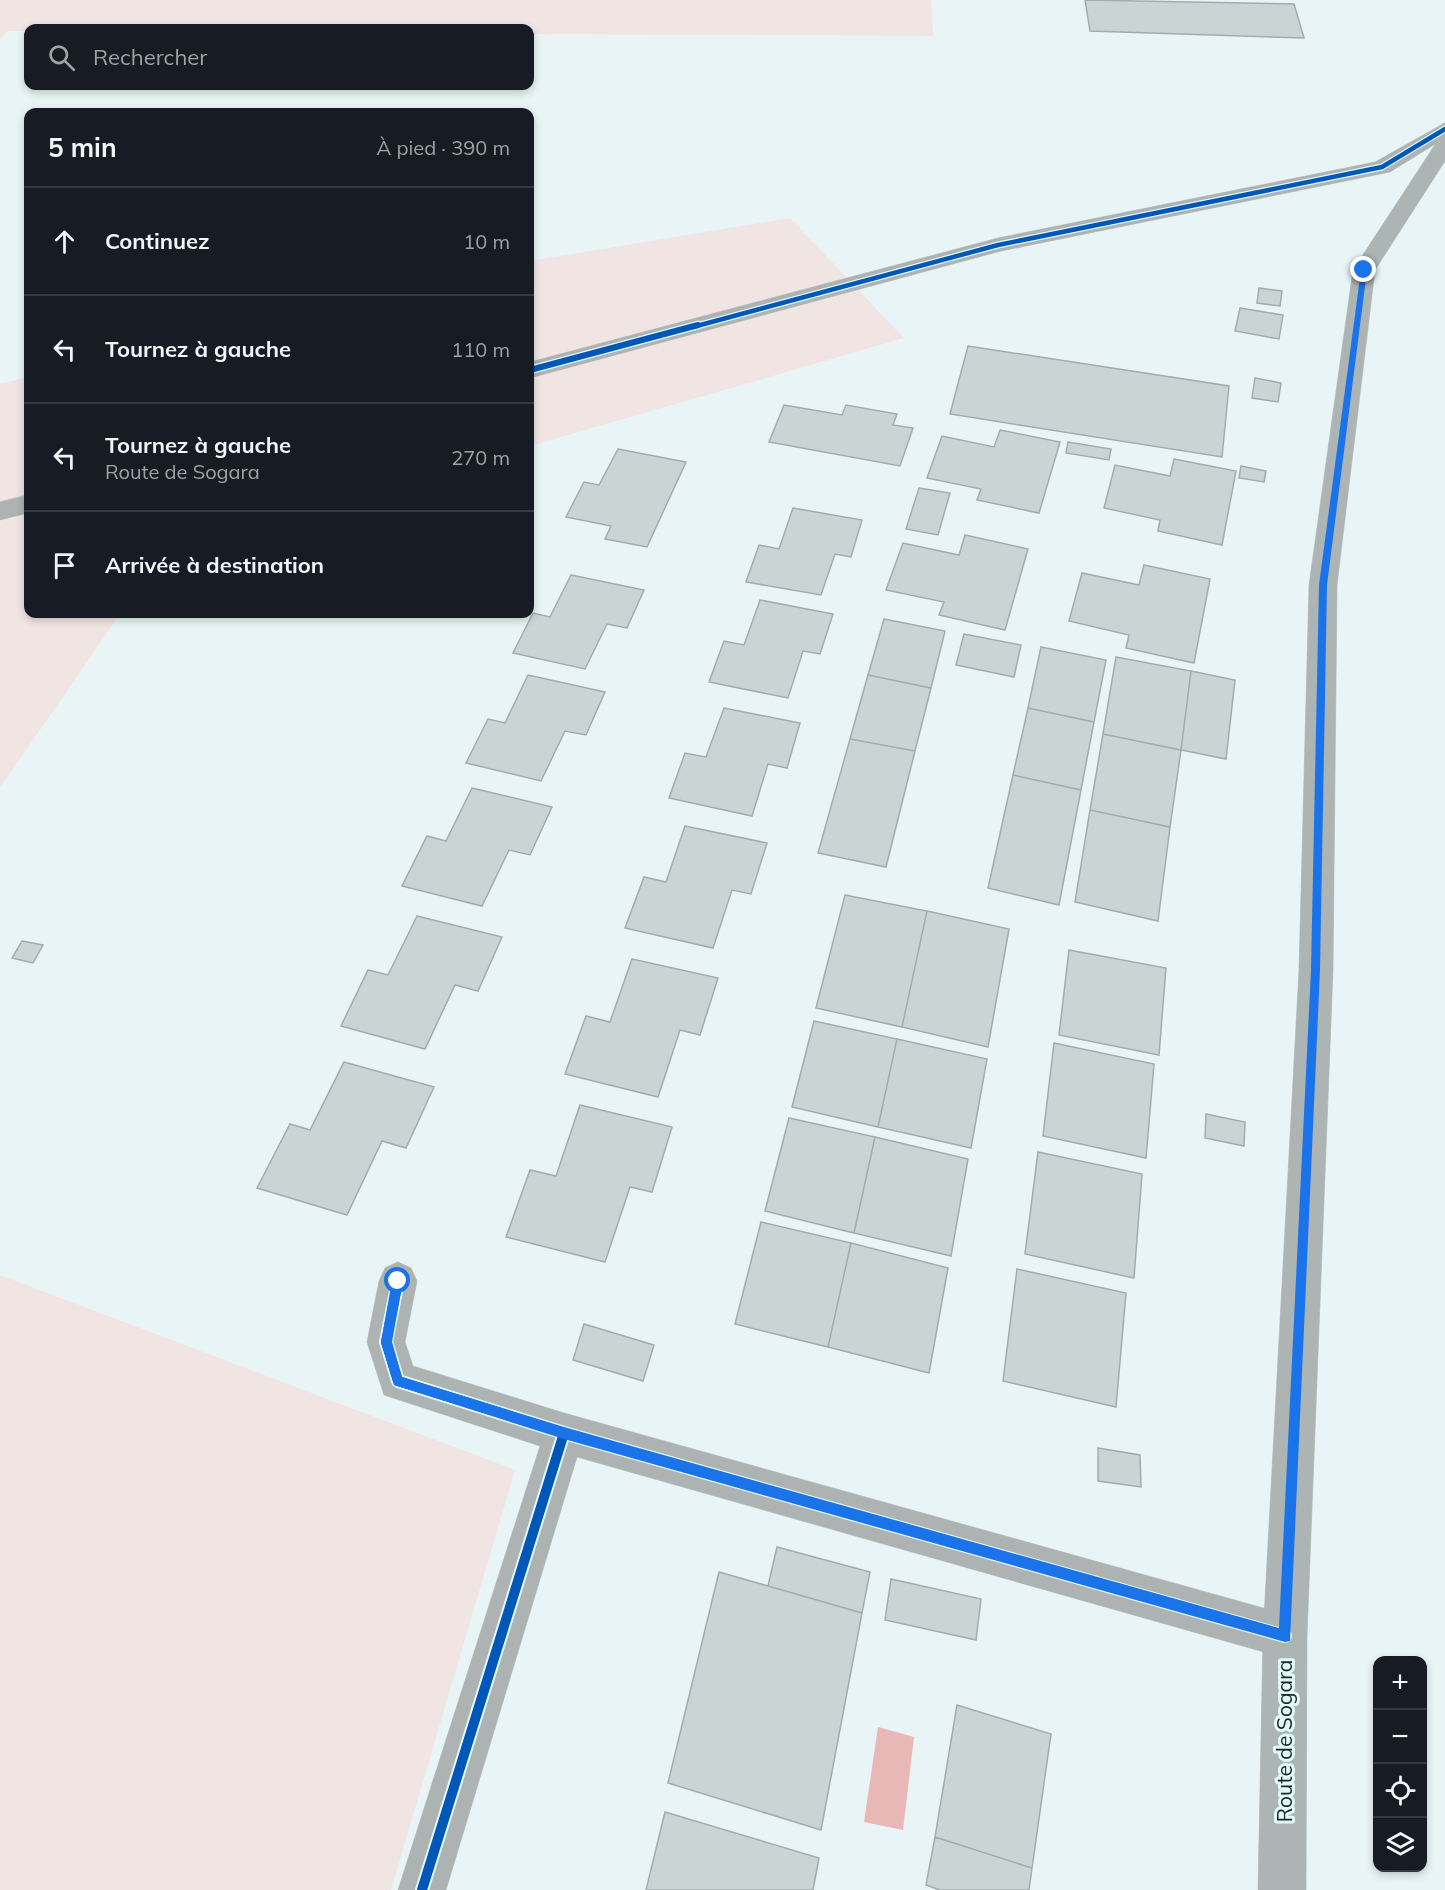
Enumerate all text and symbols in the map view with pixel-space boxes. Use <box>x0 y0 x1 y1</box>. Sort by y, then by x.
search box <box>24 24 534 90</box>
icon: search <box>45 41 78 74</box>
text: Rechercher <box>93 43 207 71</box>
text: 5 min <box>48 131 117 164</box>
text: À pied · 390 m <box>377 135 510 160</box>
icon: ahead <box>48 225 81 258</box>
text: Continuez <box>105 227 210 255</box>
text: 10 m <box>463 229 510 254</box>
route end <box>1350 256 1376 282</box>
icon: left <box>48 333 81 366</box>
text: Tournez à gauche <box>105 335 291 363</box>
text: 110 m <box>451 337 510 362</box>
text: Tournez à gauche <box>105 431 291 459</box>
icon: left <box>48 441 81 474</box>
text: 270 m <box>451 445 510 470</box>
text: Route de Sogara <box>105 459 260 484</box>
icon: arrive <box>48 549 81 582</box>
text: Arrivée à destination <box>105 551 324 579</box>
route start <box>384 1267 410 1293</box>
map controls <box>1373 1656 1427 1872</box>
button: + <box>1373 1656 1427 1710</box>
street label: Route de Sogara <box>1271 1660 1297 1822</box>
button: − <box>1373 1710 1427 1764</box>
button: locate <box>1373 1764 1427 1818</box>
button: layers <box>1373 1818 1427 1872</box>

